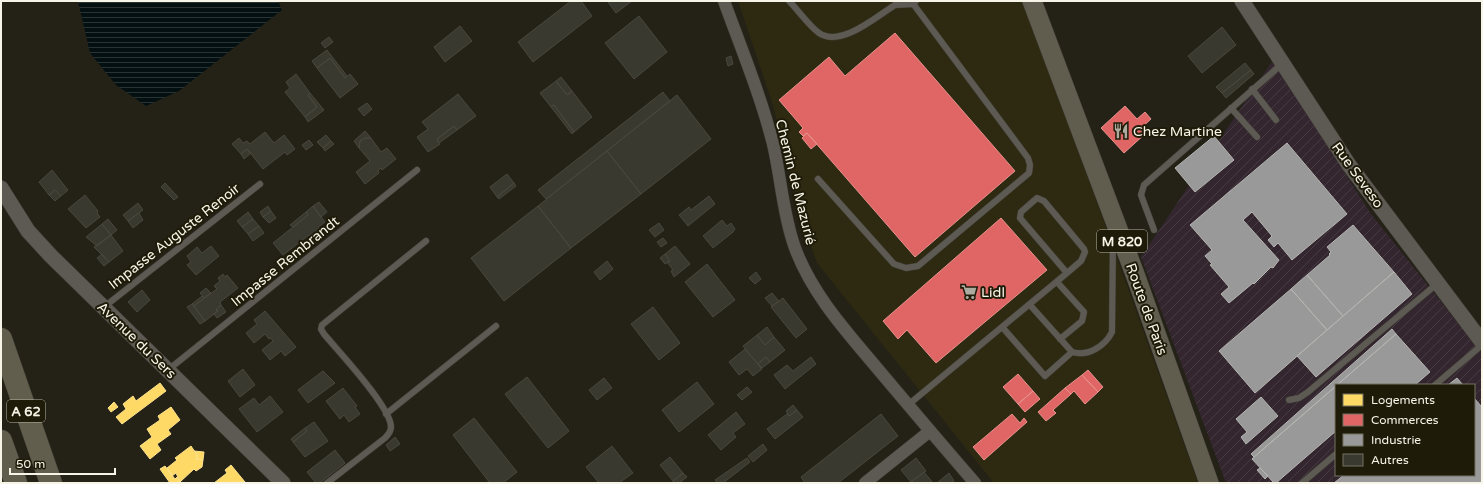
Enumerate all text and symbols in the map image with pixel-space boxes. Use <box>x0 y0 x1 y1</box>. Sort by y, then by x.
street label: Chemin de Mazurié <box>772 118 819 247</box>
restaurant icon: Chez Martine <box>1112 122 1130 140</box>
place label: Chez Martine <box>1133 123 1222 140</box>
street label: Rue Seveso <box>1328 139 1387 211</box>
street label: Impasse Auguste Renoir <box>105 180 244 293</box>
street label: Impasse Rembrandt <box>228 212 343 310</box>
road number: M 820 <box>1097 230 1147 252</box>
street label: Route de Paris <box>1122 261 1171 358</box>
supermarket icon: Lidl <box>960 283 978 301</box>
place label: Lidl <box>981 284 1005 301</box>
street label: Avenue du Sers <box>94 298 180 383</box>
legend <box>1335 384 1475 476</box>
text: Logements <box>1371 393 1435 407</box>
road number: A 62 <box>7 400 45 422</box>
text: Commerces <box>1371 413 1439 427</box>
text: Industrie <box>1371 433 1421 447</box>
scale bar <box>10 450 115 476</box>
text: Autres <box>1371 453 1409 467</box>
text: 50 m <box>16 457 45 471</box>

